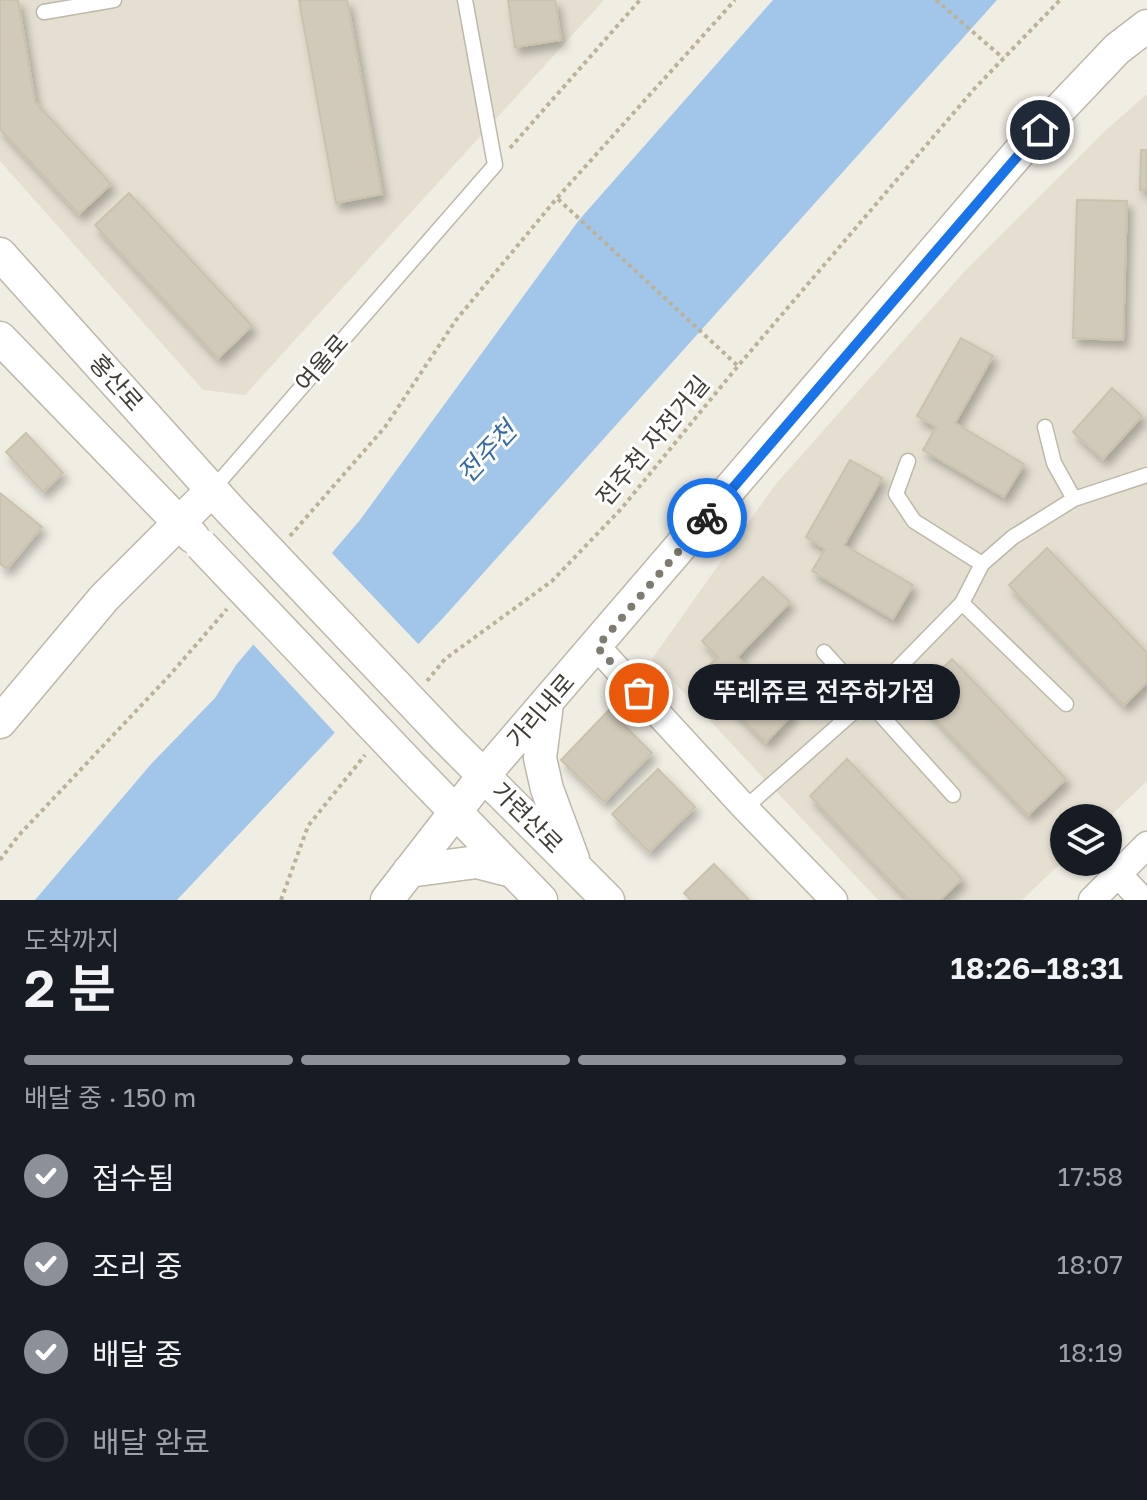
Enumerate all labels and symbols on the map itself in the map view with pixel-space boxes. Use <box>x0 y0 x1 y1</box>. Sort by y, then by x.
pin <box>1006 96 1074 164</box>
street label: 여울로 <box>288 328 354 397</box>
street label: 홍산로 <box>84 348 150 416</box>
street label: 전주천 자전거길 <box>589 369 715 511</box>
water label: 전주천 <box>451 413 525 488</box>
courier <box>667 478 747 558</box>
pin <box>605 659 673 727</box>
callout: 뚜레쥬르 전주하가점 <box>687 665 959 721</box>
street label: 가리내로 <box>500 667 580 753</box>
street label: 가련산로 <box>487 775 570 858</box>

